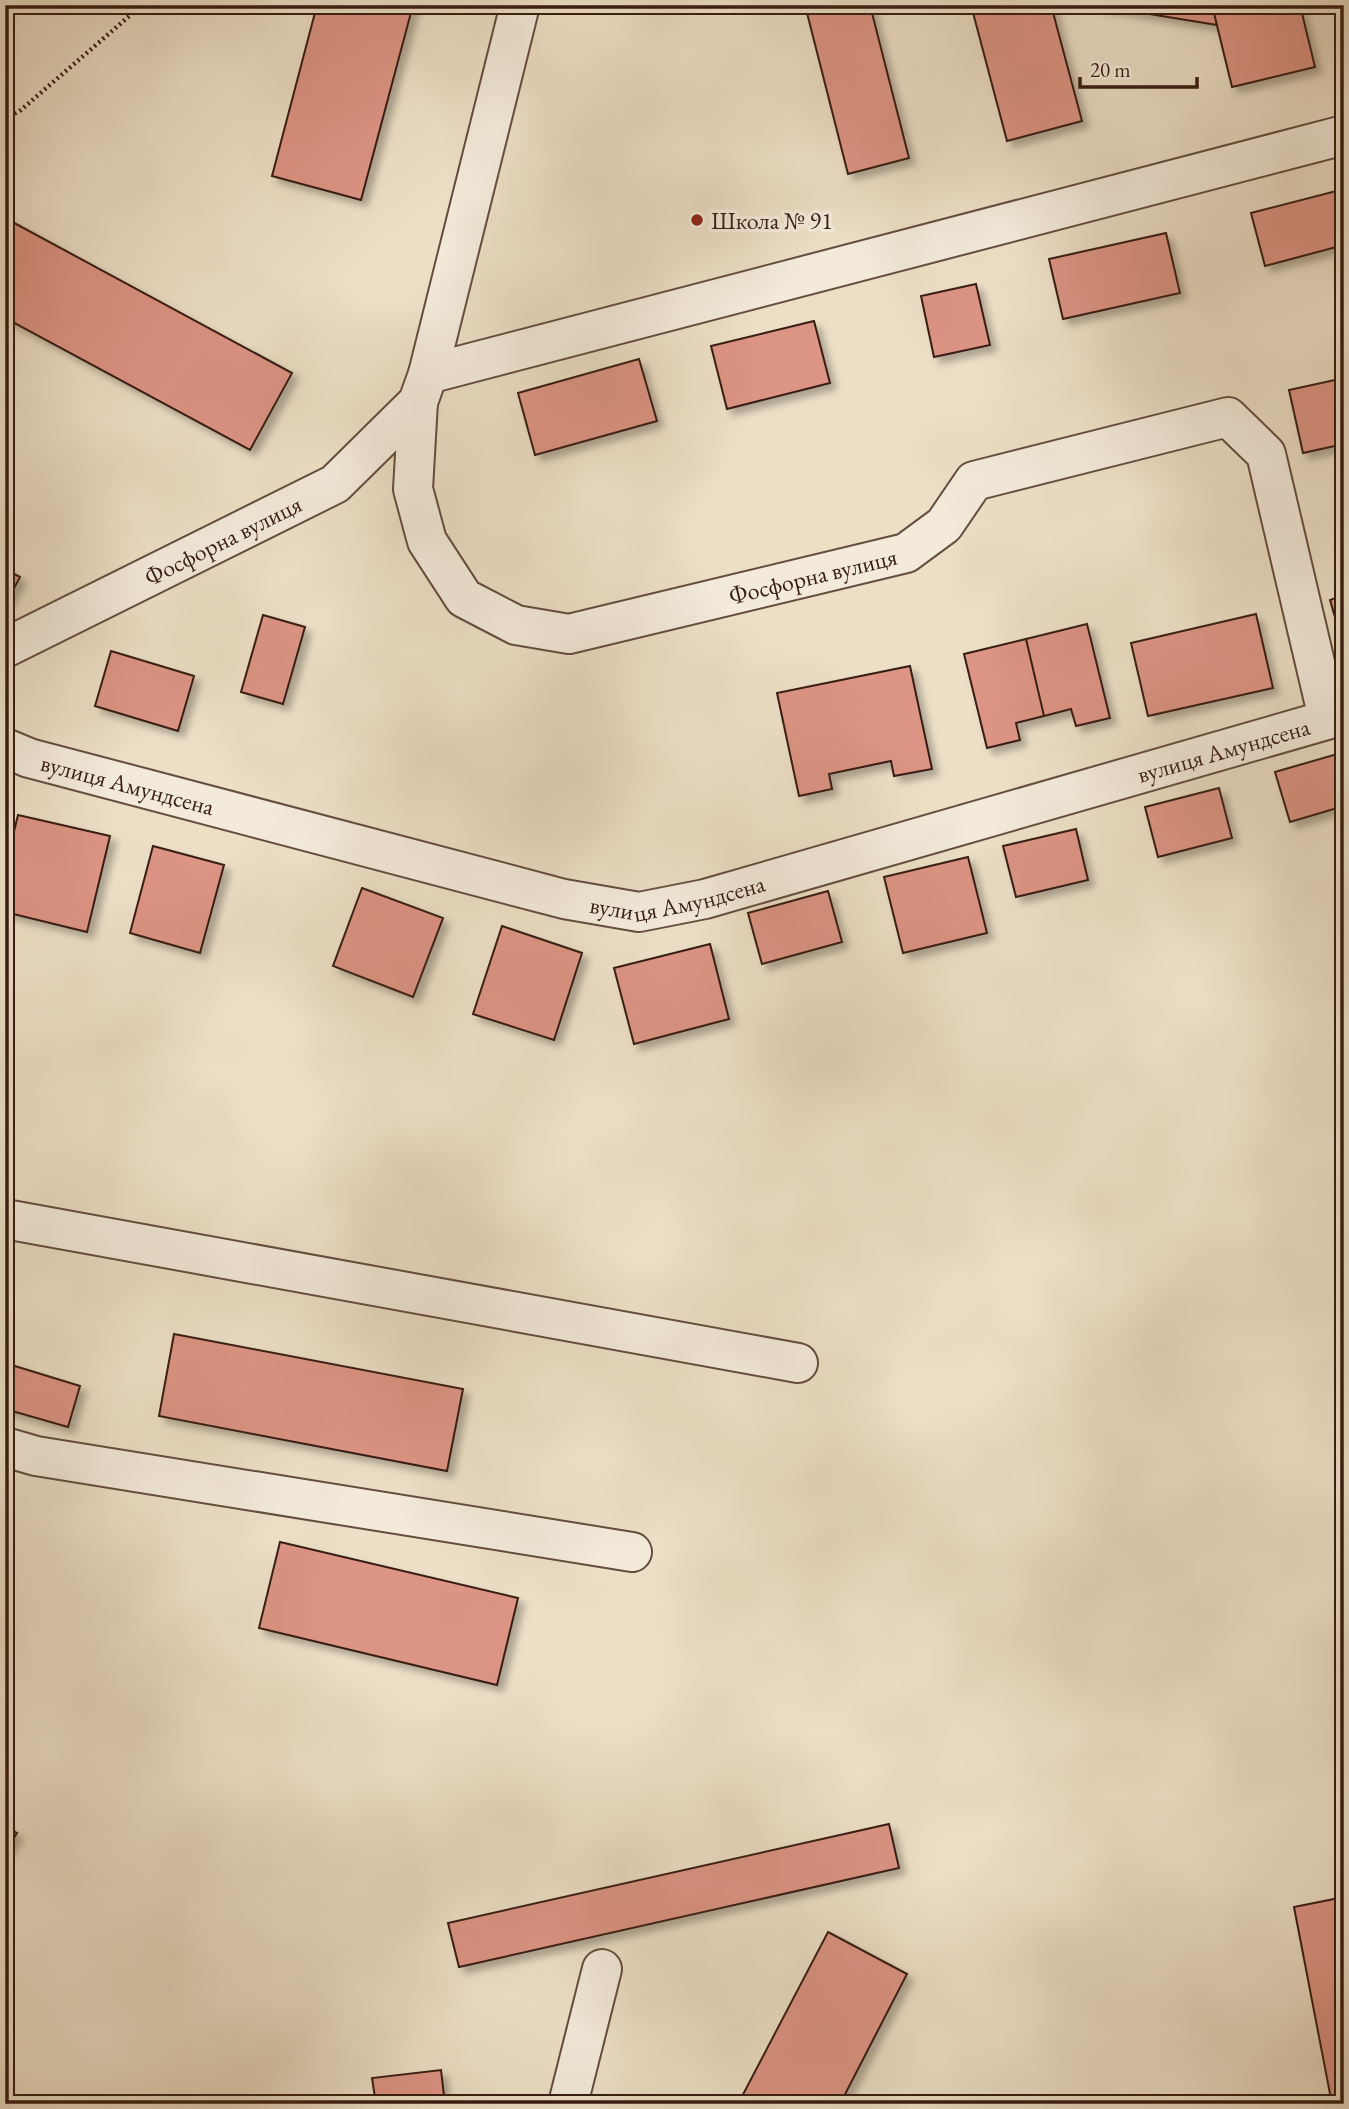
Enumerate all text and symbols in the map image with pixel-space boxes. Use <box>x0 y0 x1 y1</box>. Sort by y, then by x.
scale bar <box>1080 46 1197 90</box>
text: 20 m <box>1090 56 1131 83</box>
place label: Школа № 91 <box>711 205 833 236</box>
marker: Школа № 91 <box>689 212 705 228</box>
street label: Фосфорна вулиця <box>139 488 307 592</box>
street label: Фосфорна вулиця <box>726 540 900 611</box>
street label: вулиця Амундсена <box>1133 710 1314 789</box>
street label: вулиця Амундсена <box>38 746 218 822</box>
street label: вулиця Амундсена <box>588 867 769 928</box>

